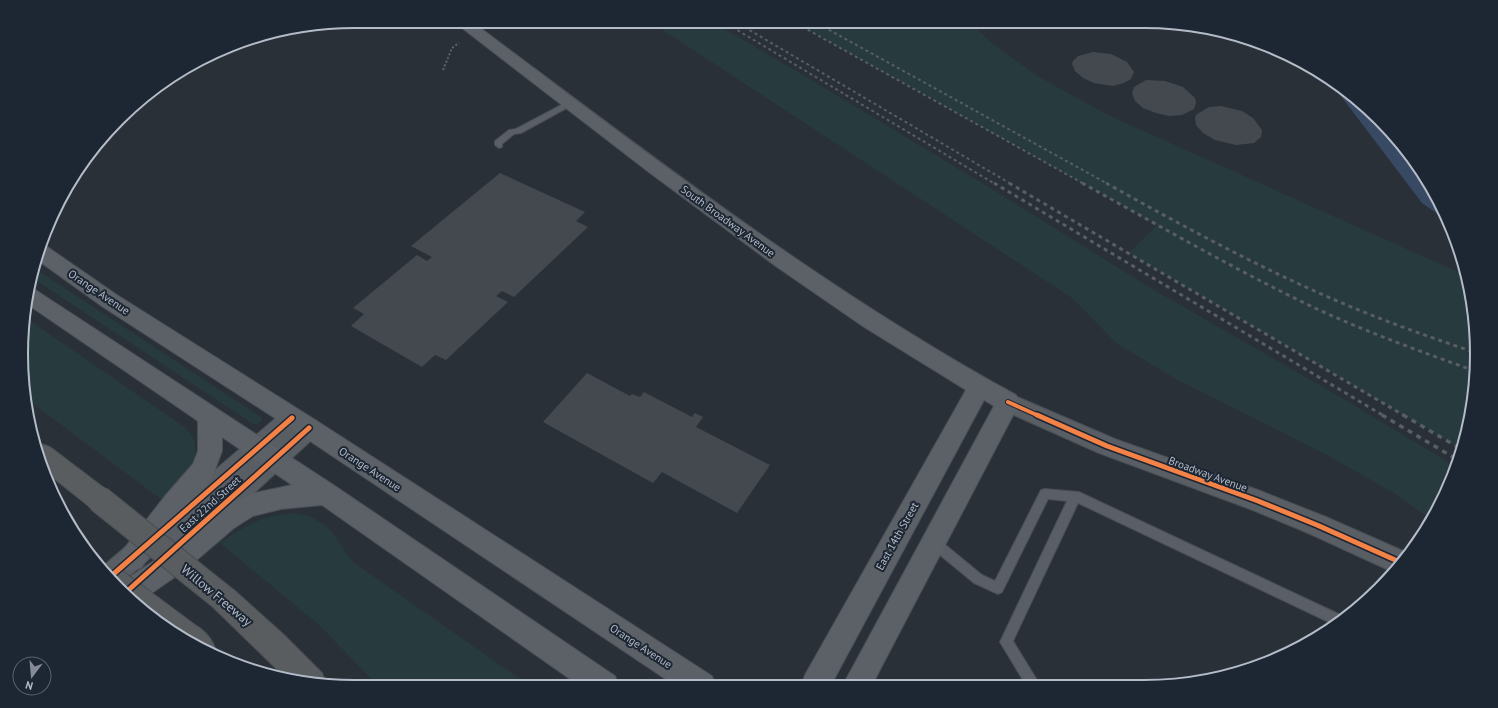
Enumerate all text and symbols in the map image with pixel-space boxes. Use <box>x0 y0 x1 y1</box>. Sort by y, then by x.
street label: South Broadway Avenue <box>678 182 778 260</box>
street label: Orange Avenue <box>66 266 133 318</box>
street label: Orange Avenue <box>336 444 404 494</box>
street label: Broadway Avenue <box>1167 453 1250 495</box>
street label: East 22nd Street <box>176 473 244 535</box>
street label: East 14th Street <box>873 499 922 572</box>
street label: Willow Freeway <box>178 561 256 630</box>
street label: Orange Avenue <box>607 621 675 671</box>
north arrow <box>12 656 52 696</box>
text: N <box>24 678 35 693</box>

